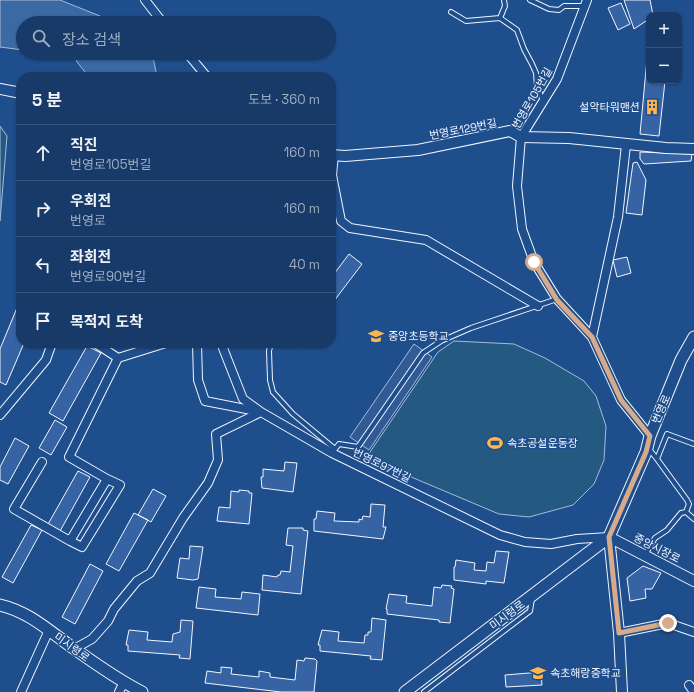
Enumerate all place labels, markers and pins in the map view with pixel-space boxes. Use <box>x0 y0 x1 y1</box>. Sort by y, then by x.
building icon: 설악타워맨션 <box>643 98 661 116</box>
place label: 설악타워맨션 <box>579 100 640 114</box>
school or university icon: 중앙초등학교 <box>367 327 385 345</box>
place label: 중앙초등학교 <box>388 329 449 343</box>
sports icon: 속초공설운동장 <box>486 434 504 452</box>
place label: 속초공설운동장 <box>507 436 578 450</box>
school or university icon: 속초해랑중학교 <box>529 664 547 682</box>
place label: 속초해랑중학교 <box>550 666 621 680</box>

